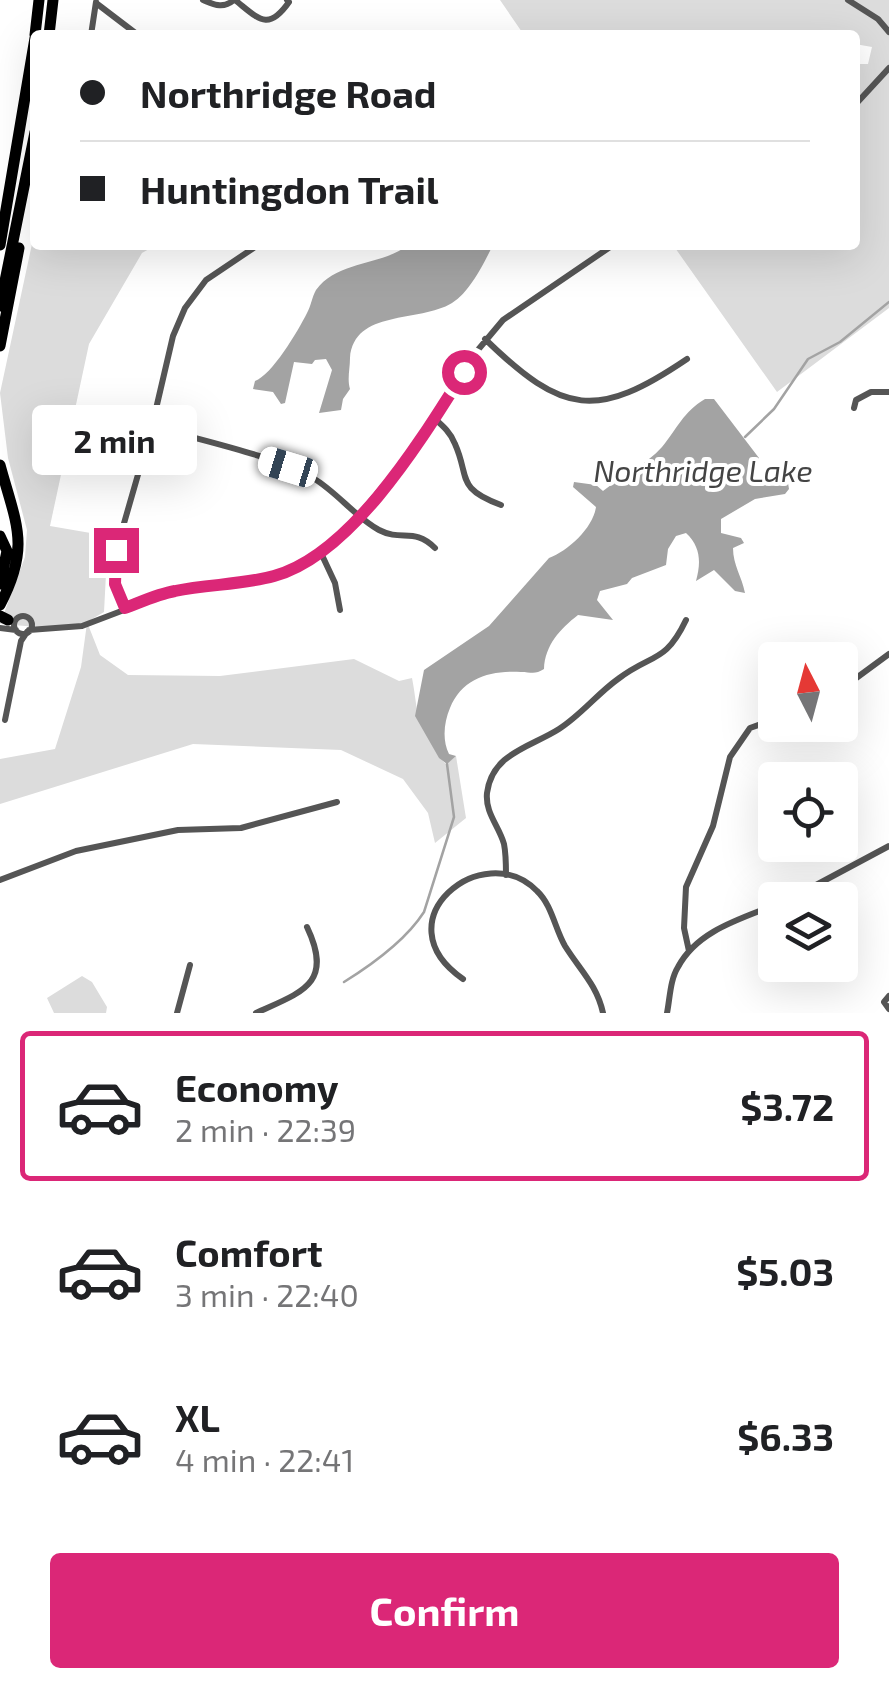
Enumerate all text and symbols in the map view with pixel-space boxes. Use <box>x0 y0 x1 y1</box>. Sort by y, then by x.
text: Northridge Road <box>140 70 437 116</box>
text: Huntingdon Trail <box>140 166 438 212</box>
route start <box>442 350 487 395</box>
callout: 2 min <box>34 405 198 475</box>
text: 2 min <box>74 421 155 459</box>
car <box>255 444 321 490</box>
water label: Northridge Lake <box>593 452 813 488</box>
route end <box>94 528 139 573</box>
north arrow <box>758 642 858 742</box>
map controls <box>758 642 858 982</box>
button: locate <box>758 762 858 862</box>
button: layers <box>758 882 858 982</box>
icon: car <box>55 1061 145 1151</box>
text: Economy <box>175 1064 339 1110</box>
text: $3.72 <box>740 1083 834 1129</box>
text: 2 min · 22:39 <box>175 1110 356 1148</box>
icon: car <box>55 1226 145 1316</box>
text: Comfort <box>175 1229 323 1275</box>
text: $5.03 <box>736 1248 834 1294</box>
text: 3 min · 22:40 <box>175 1275 359 1313</box>
icon: car <box>55 1391 145 1481</box>
text: XL <box>175 1394 220 1440</box>
text: $6.33 <box>737 1413 834 1459</box>
text: 4 min · 22:41 <box>175 1440 354 1478</box>
button: Confirm <box>50 1553 839 1668</box>

